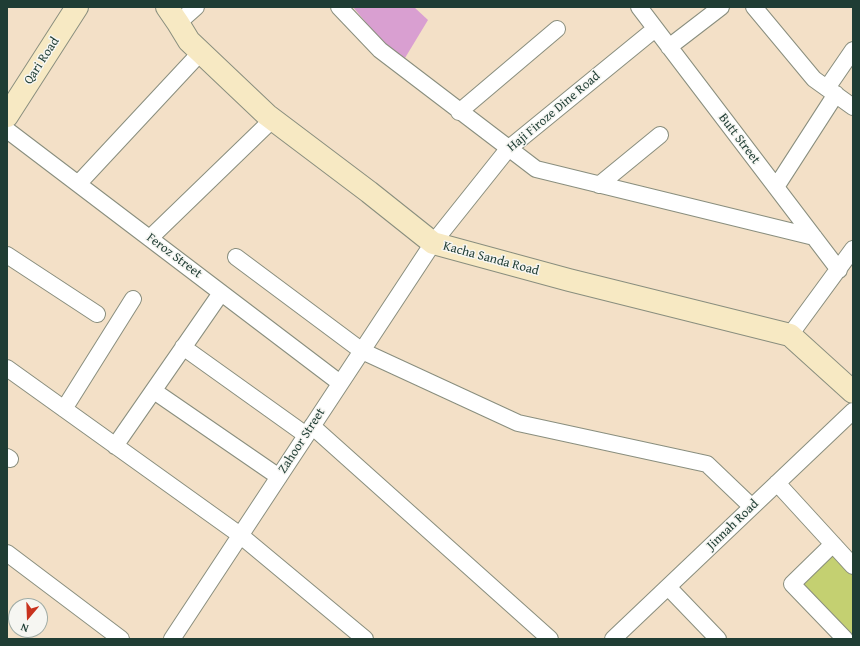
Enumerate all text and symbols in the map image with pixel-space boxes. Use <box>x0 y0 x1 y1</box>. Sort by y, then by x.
street label: Qari Road <box>21 34 63 88</box>
street label: Haji Firoze Dine Road <box>504 69 604 155</box>
street label: Butt Street <box>715 111 763 167</box>
street label: Feroz Street <box>143 230 205 282</box>
street label: Kacha Sanda Road <box>441 239 541 279</box>
street label: Zahoor Street <box>275 405 329 477</box>
street label: Jinnah Road <box>704 497 762 553</box>
north arrow <box>8 598 48 638</box>
text: N <box>18 620 31 637</box>

